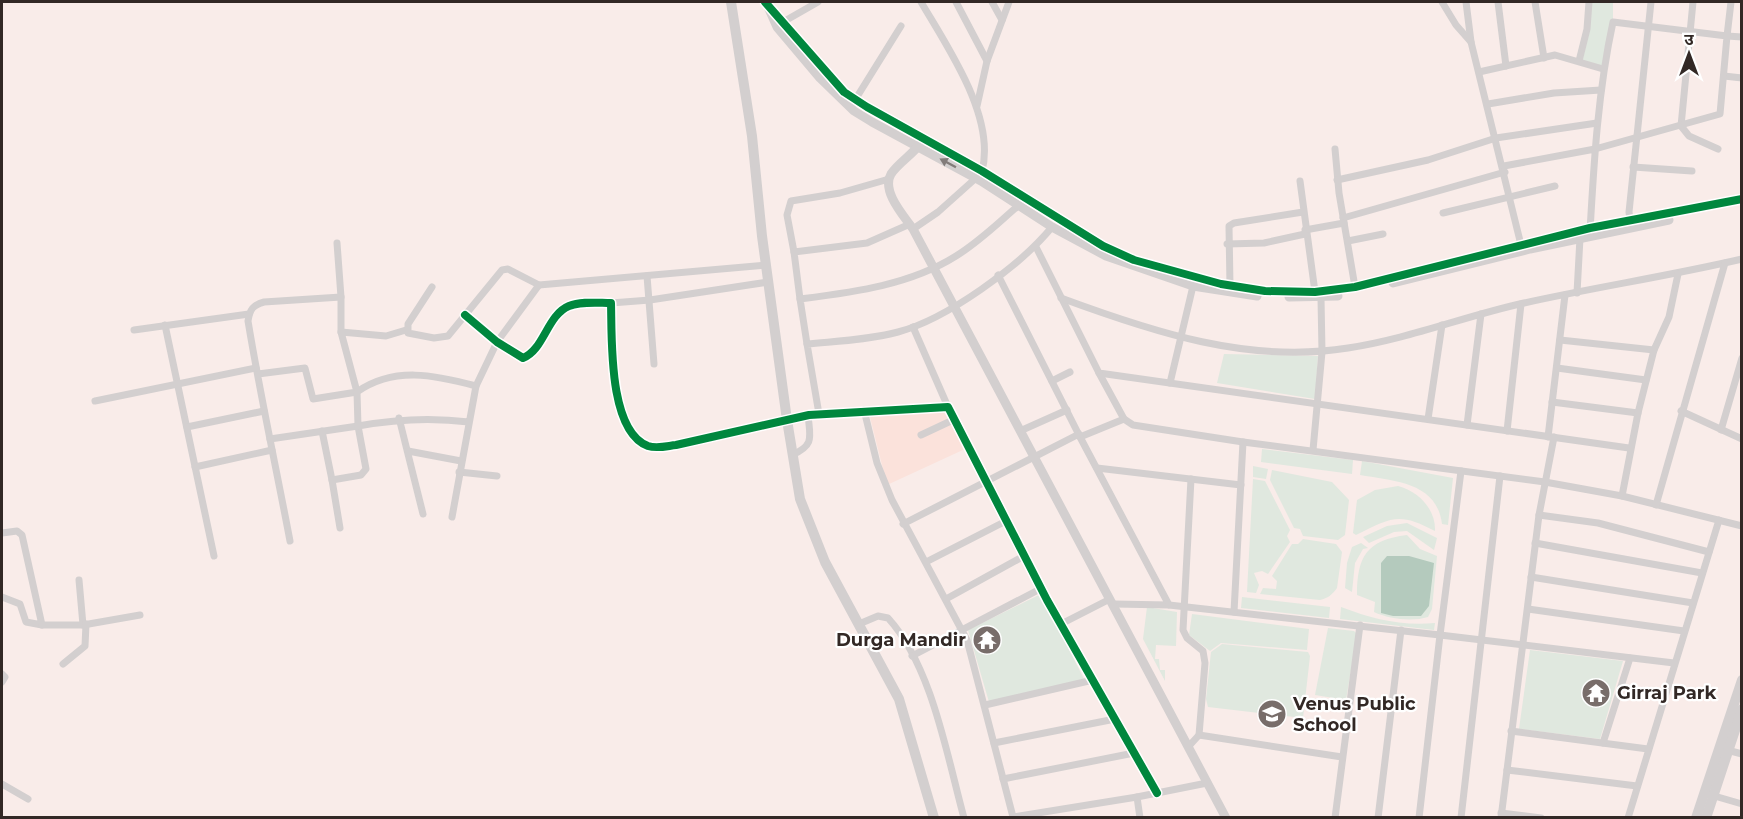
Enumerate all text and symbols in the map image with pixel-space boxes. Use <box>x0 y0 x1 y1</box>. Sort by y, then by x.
north arrow <box>1659 24 1719 84</box>
text: उ <box>1684 30 1694 49</box>
one-way arrow <box>939 158 956 168</box>
temple icon: Durga Mandir <box>971 624 1003 656</box>
place label: Durga Mandir <box>836 629 966 651</box>
temple icon: Girraj Park <box>1580 677 1612 709</box>
place label: Girraj Park <box>1617 682 1716 704</box>
place label: Venus Public School <box>1292 693 1416 736</box>
school or university icon: Venus Public School <box>1256 698 1288 730</box>

